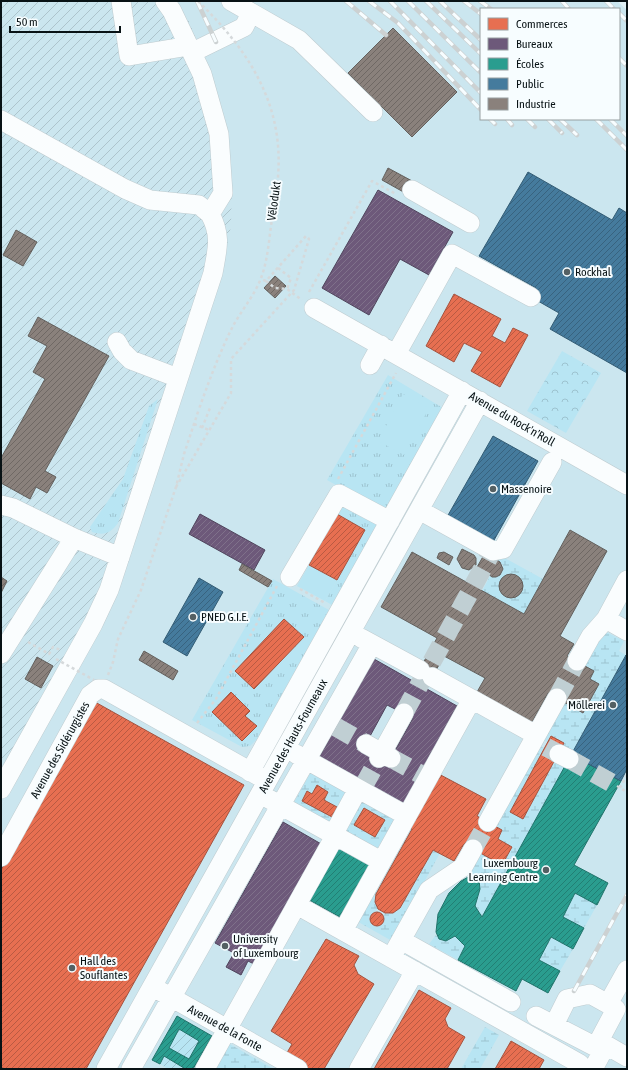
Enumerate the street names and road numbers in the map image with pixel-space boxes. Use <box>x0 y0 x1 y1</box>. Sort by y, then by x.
street label: Vëlodukt <box>264 180 284 222</box>
street label: Avenue du Rock'n'Roll <box>467 389 558 450</box>
street label: Avenue des Hauts-Fourneaux <box>256 677 330 795</box>
street label: Avenue des Sidérurgistes <box>28 699 92 801</box>
street label: Avenue de la Fonte <box>185 1002 265 1054</box>

